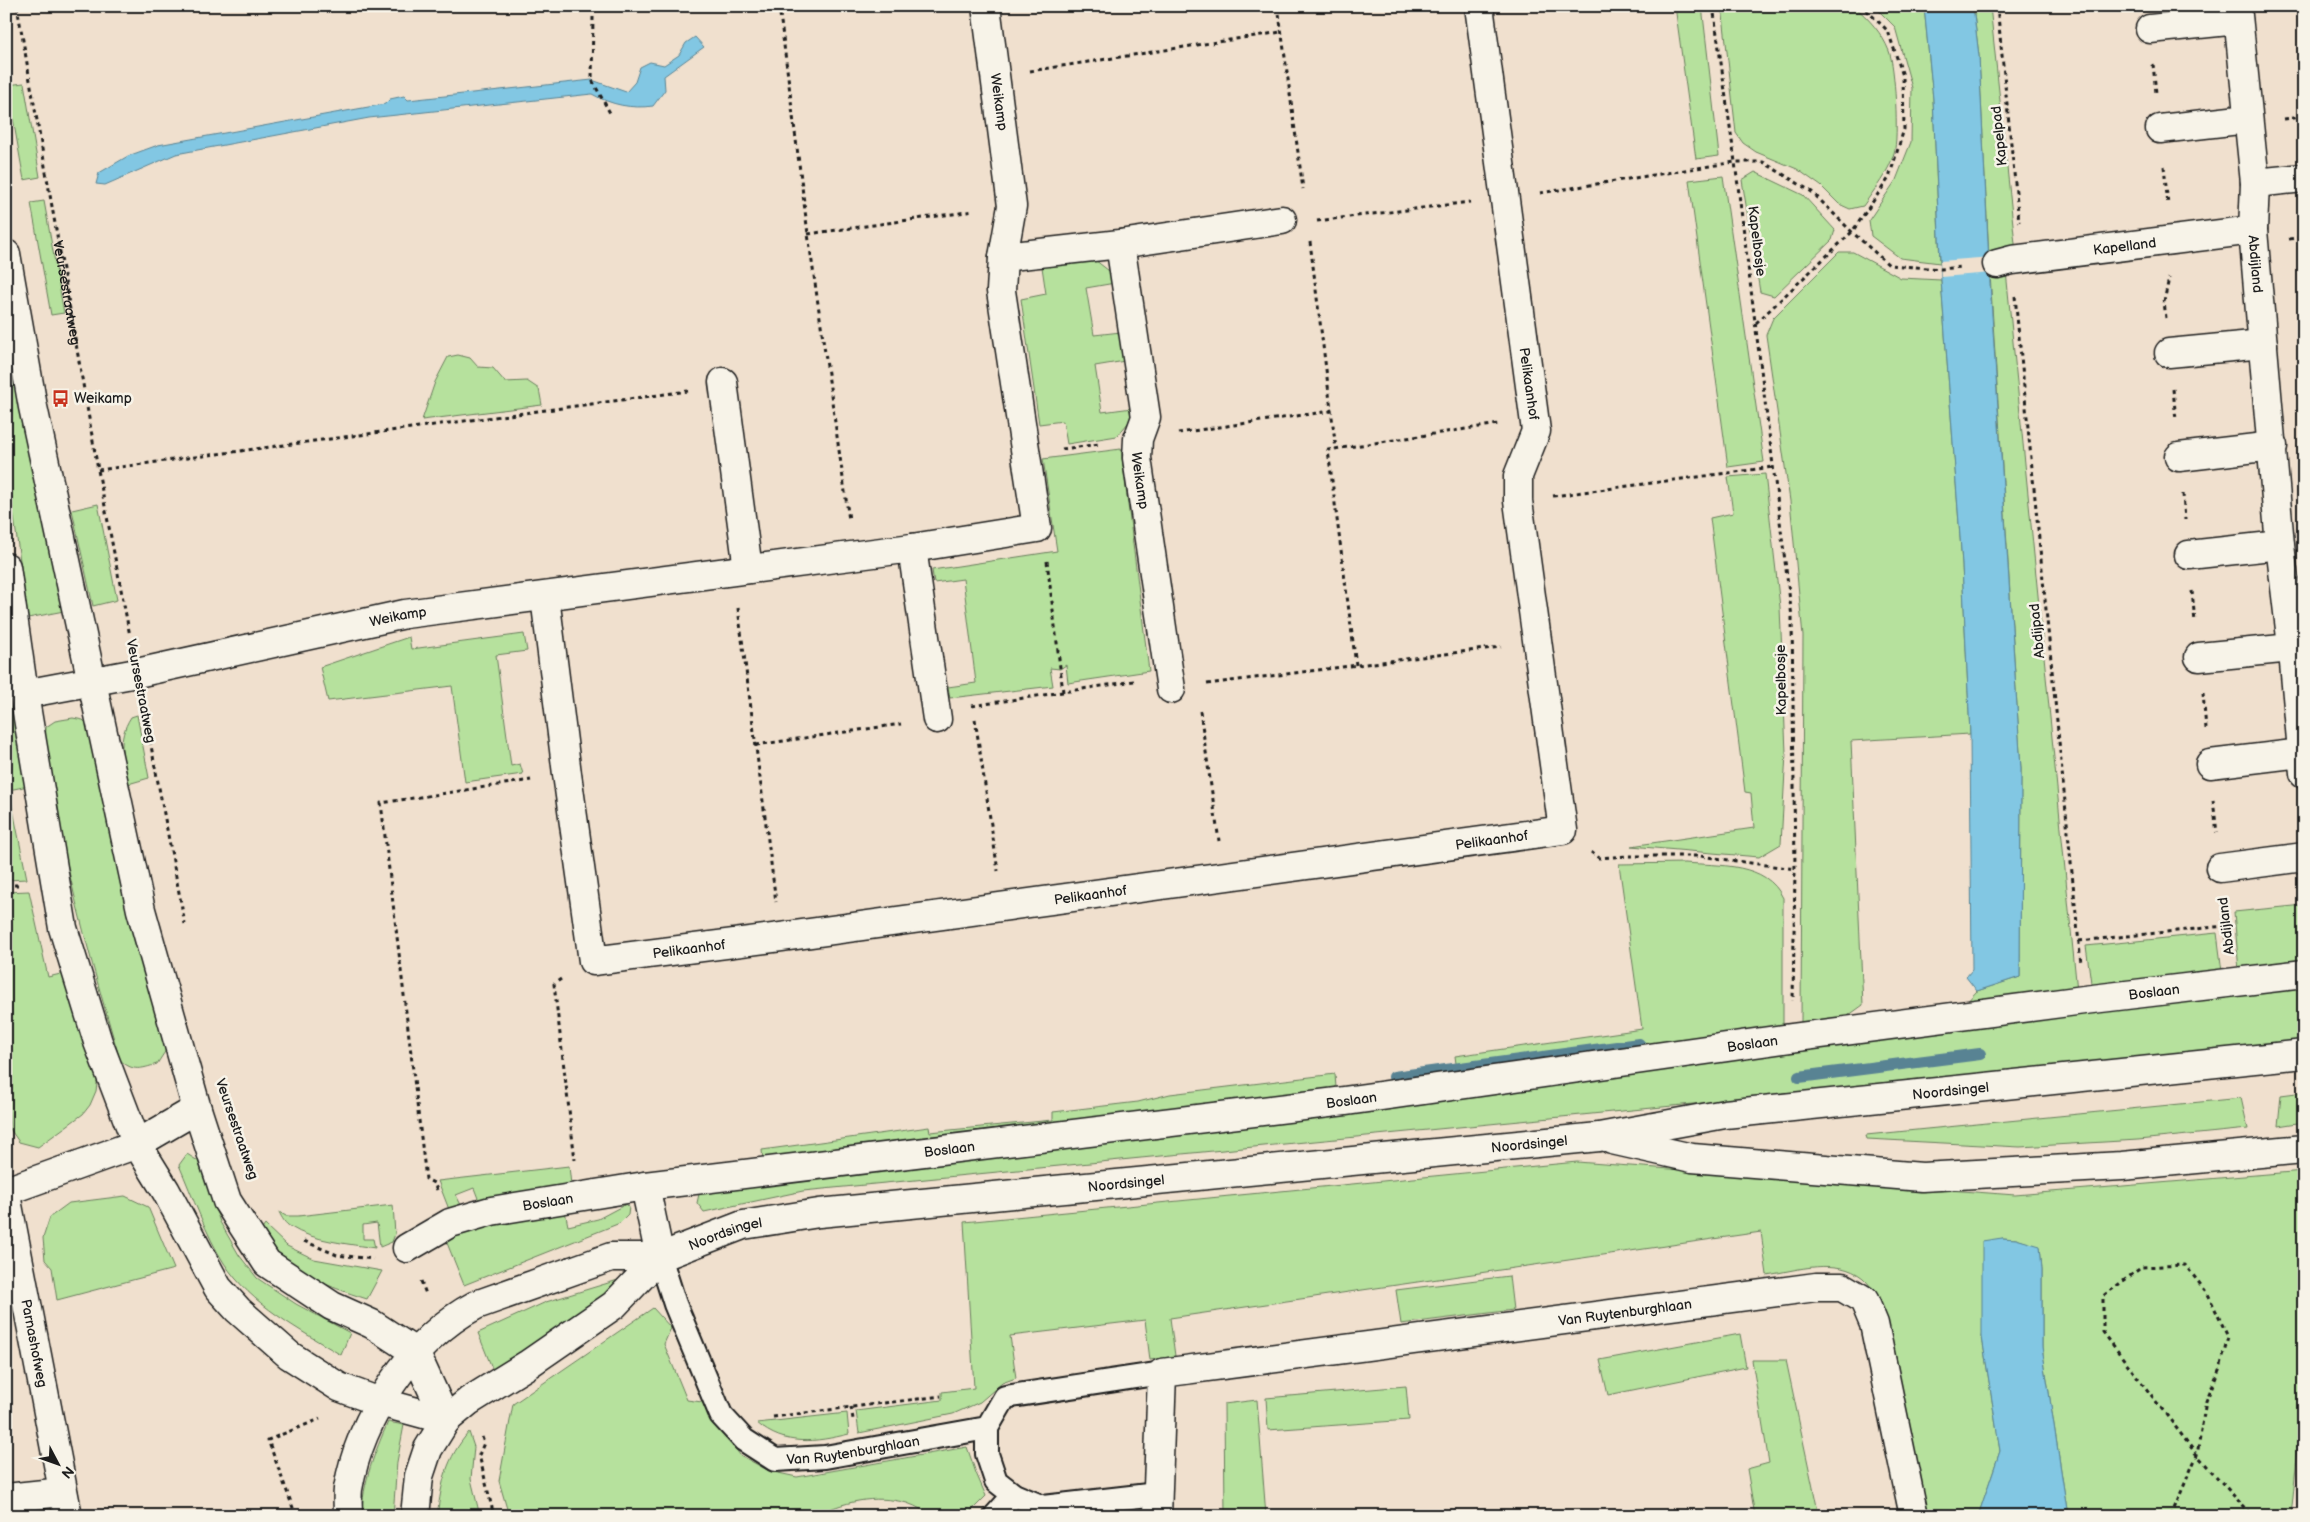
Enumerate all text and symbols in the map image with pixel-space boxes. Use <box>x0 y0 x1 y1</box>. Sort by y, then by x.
street label: Weikamp <box>987 72 1011 132</box>
street label: Kapelpad <box>1987 105 2011 167</box>
street label: Kapelbosje <box>1744 205 1770 277</box>
street label: Kapelland <box>2092 234 2157 258</box>
street label: Abdijland <box>2245 234 2267 294</box>
street label: Veursestraatweg <box>50 239 85 346</box>
street label: Pelikaanhof <box>1515 347 1543 422</box>
bus stop icon: Weikamp <box>50 388 70 408</box>
place label: Weikamp <box>74 390 132 407</box>
street label: Weikamp <box>1128 451 1153 510</box>
street label: Weikamp <box>368 603 427 630</box>
street label: Abdijpad <box>2026 603 2048 659</box>
street label: Veursestraatweg <box>123 637 159 745</box>
street label: Kapelbosje <box>1772 644 1790 716</box>
street label: Pelikaanhof <box>1454 826 1530 853</box>
street label: Pelikaanhof <box>1053 881 1129 908</box>
street label: Abdijland <box>2214 896 2238 956</box>
street label: Pelikaanhof <box>652 936 727 962</box>
street label: Boslaan <box>2128 980 2181 1003</box>
street label: Boslaan <box>1726 1031 1779 1055</box>
street label: Veursestraatweg <box>212 1076 262 1182</box>
street label: Noordsingel <box>1911 1078 1990 1103</box>
street label: Boslaan <box>1325 1088 1378 1112</box>
street label: Noordsingel <box>1490 1132 1568 1156</box>
street label: Boslaan <box>923 1138 976 1161</box>
street label: Noordsingel <box>1087 1171 1165 1195</box>
street label: Boslaan <box>521 1189 575 1214</box>
street label: Noordsingel <box>686 1214 763 1254</box>
street label: Van Ruytenburghlaan <box>1557 1295 1693 1329</box>
street label: Parnashofweg <box>18 1298 51 1389</box>
street label: Van Ruytenburghlaan <box>786 1432 921 1468</box>
north arrow <box>32 1440 82 1490</box>
text: N <box>58 1463 77 1482</box>

